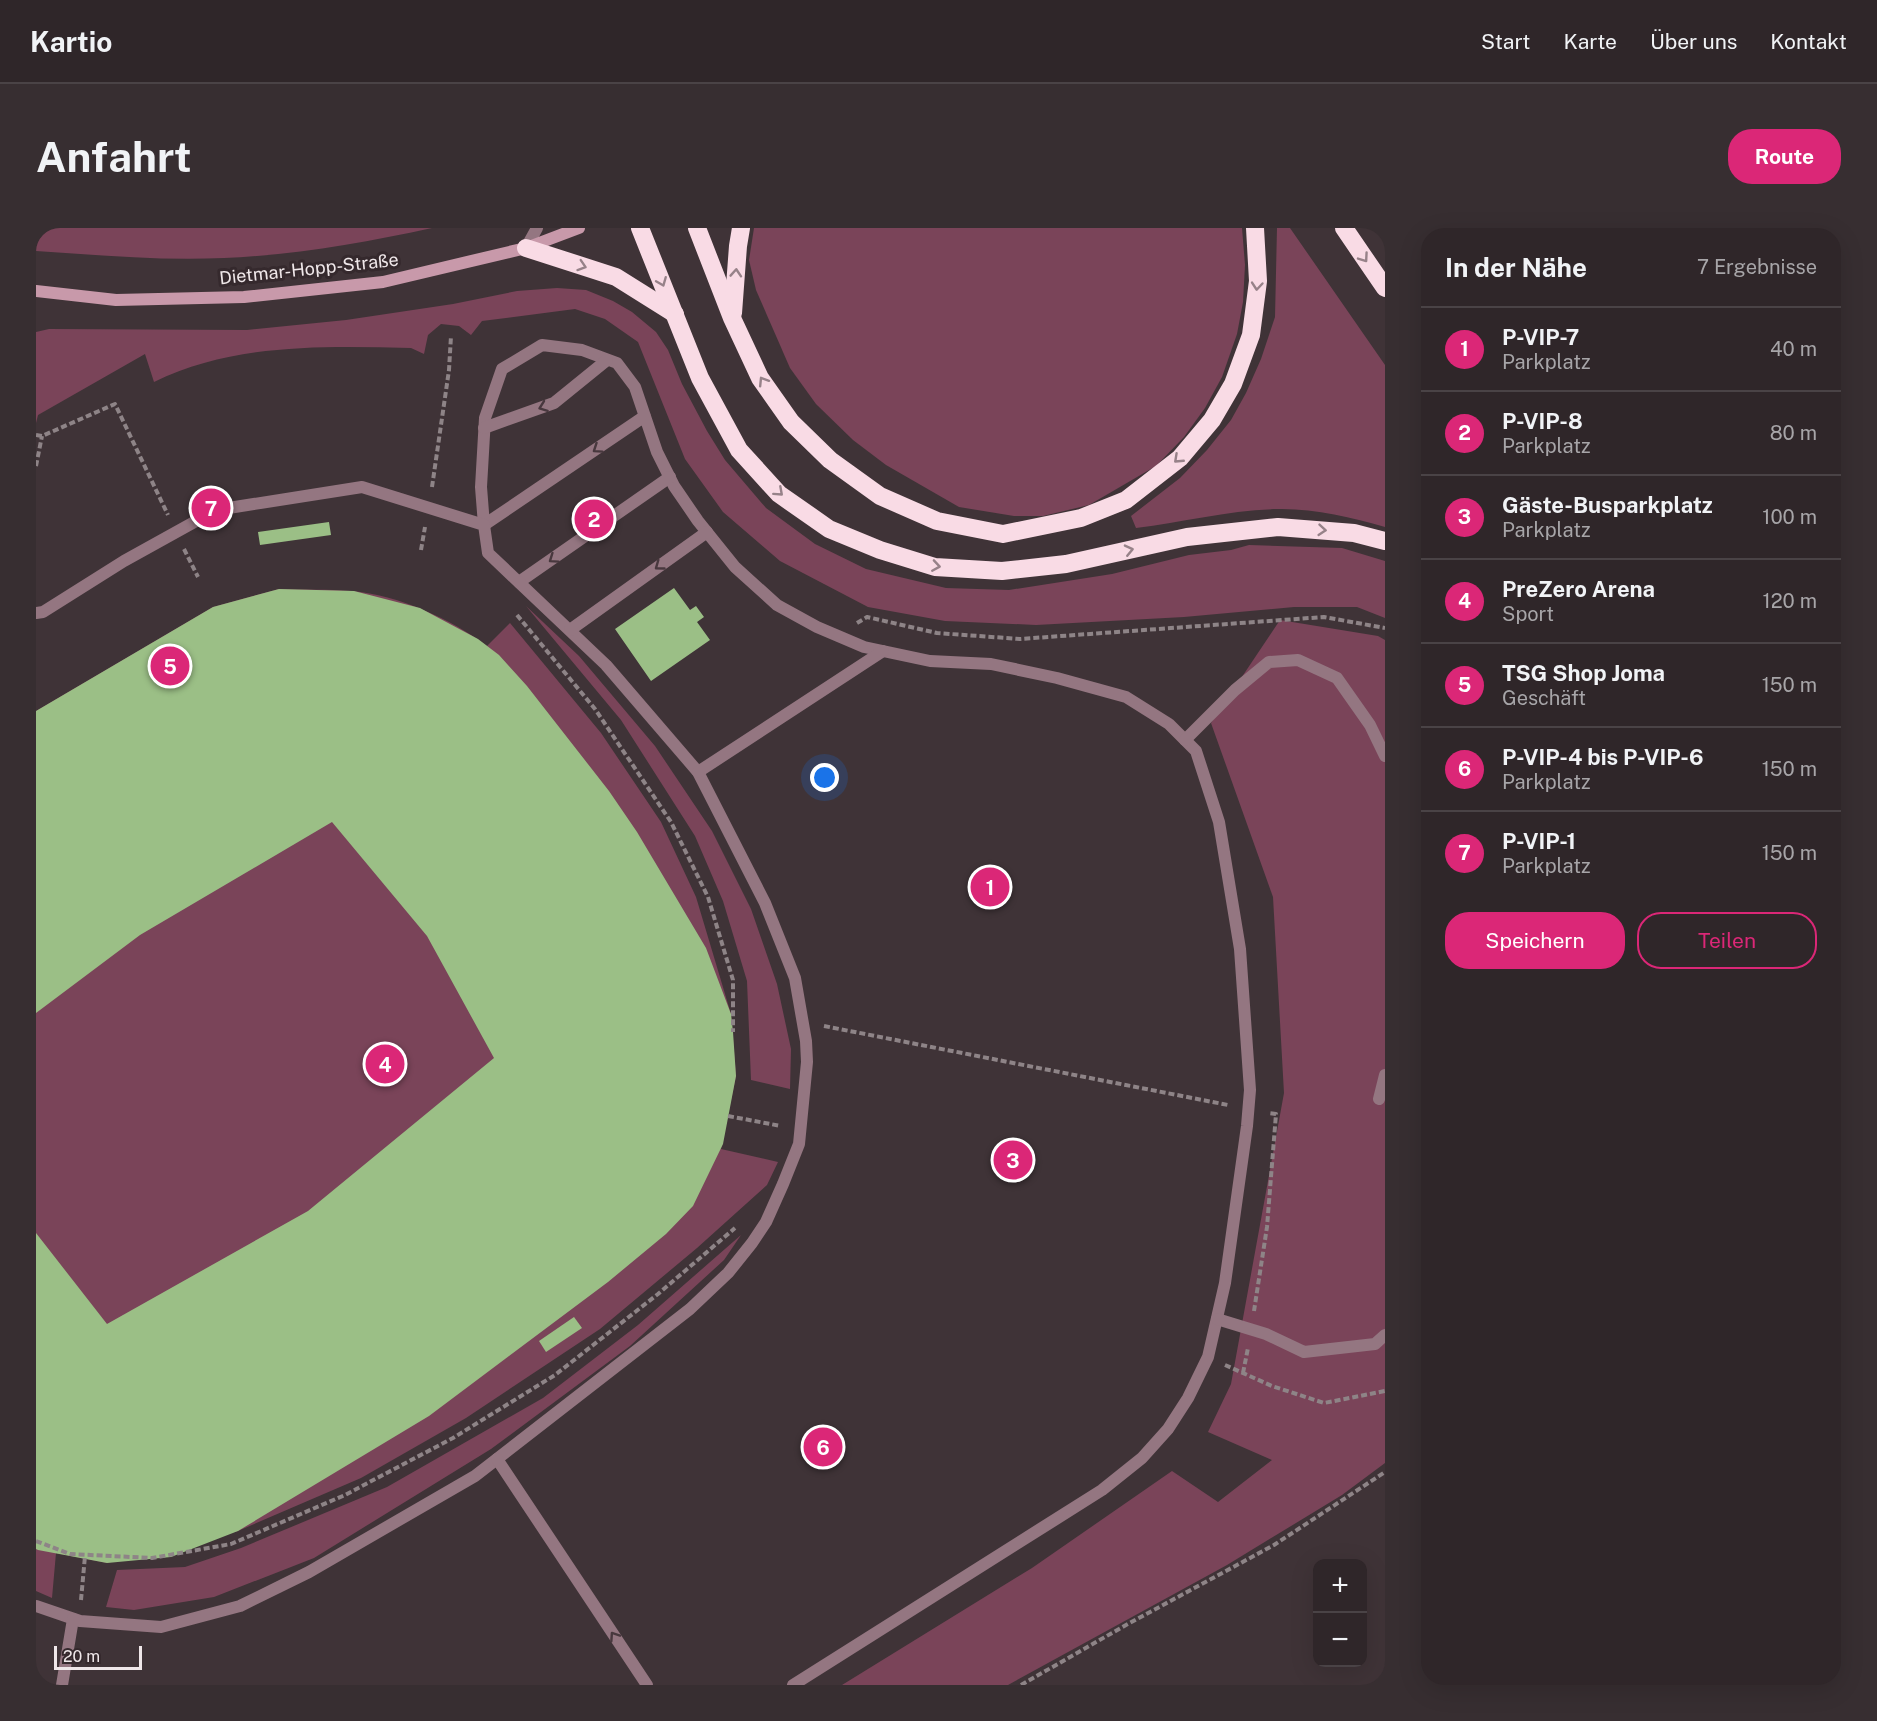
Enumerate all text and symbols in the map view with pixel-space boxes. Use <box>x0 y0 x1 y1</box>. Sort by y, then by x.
text: Kartio <box>30 25 112 58</box>
text: Start <box>1481 29 1530 54</box>
text: Karte <box>1563 29 1617 54</box>
text: Über uns <box>1650 29 1737 54</box>
text: Kontakt <box>1770 29 1847 54</box>
button: Route <box>1728 129 1841 184</box>
text: Anfahrt <box>36 132 192 181</box>
street label: Dietmar-Hopp-Straße <box>218 249 400 288</box>
one-way arrow <box>1357 251 1368 262</box>
text: In der Nähe <box>1445 252 1587 283</box>
text: 7 Ergebnisse <box>1697 255 1817 279</box>
one-way arrow <box>576 259 587 271</box>
one-way arrow <box>729 268 742 277</box>
one-way arrow <box>655 276 667 287</box>
one-way arrow <box>1251 282 1264 291</box>
text: P-VIP-7 <box>1502 324 1579 350</box>
text: 1 <box>1460 337 1469 361</box>
text: 40 m <box>1770 337 1817 361</box>
text: Parkplatz <box>1502 350 1591 374</box>
one-way arrow <box>759 377 770 388</box>
one-way arrow <box>538 399 549 412</box>
text: P-VIP-8 <box>1502 408 1583 434</box>
text: 2 <box>1458 421 1471 445</box>
text: 80 m <box>1770 421 1817 445</box>
text: Parkplatz <box>1502 434 1591 458</box>
one-way arrow <box>593 442 604 453</box>
one-way arrow <box>1174 452 1185 463</box>
one-way arrow <box>772 485 783 496</box>
pin: 7 <box>192 486 231 530</box>
text: Gäste-Busparkplatz <box>1502 492 1713 518</box>
pin: 2 <box>574 496 614 542</box>
text: 3 <box>1458 505 1471 529</box>
text: 100 m <box>1762 505 1817 529</box>
text: Parkplatz <box>1502 518 1591 542</box>
one-way arrow <box>1317 523 1326 536</box>
one-way arrow <box>1124 544 1134 557</box>
one-way arrow <box>549 552 560 563</box>
one-way arrow <box>655 559 666 570</box>
one-way arrow <box>932 560 941 572</box>
text: PreZero Arena <box>1502 576 1655 602</box>
text: 4 <box>1458 589 1471 613</box>
text: 120 m <box>1763 589 1817 613</box>
text: Sport <box>1502 602 1554 626</box>
pin: 5 <box>150 644 190 688</box>
text: TSG Shop Joma <box>1502 660 1665 686</box>
text: 5 <box>1458 673 1471 697</box>
text: 150 m <box>1762 673 1817 697</box>
text: Geschäft <box>1502 686 1586 710</box>
text: P-VIP-4 bis P-VIP-6 <box>1502 744 1703 770</box>
text: 6 <box>1458 757 1471 781</box>
text: 150 m <box>1762 757 1817 781</box>
your location <box>810 763 839 792</box>
text: Parkplatz <box>1502 770 1591 794</box>
text: P-VIP-1 <box>1502 828 1576 854</box>
text: 7 <box>1458 841 1471 865</box>
text: 150 m <box>1762 841 1817 865</box>
text: Parkplatz <box>1502 854 1591 878</box>
pin: 1 <box>970 864 1010 910</box>
button: Speichern <box>1445 912 1625 969</box>
button: Teilen <box>1637 912 1817 969</box>
pin: 4 <box>366 1042 404 1086</box>
pin: 3 <box>994 1138 1032 1182</box>
pin: 6 <box>804 1424 842 1470</box>
map controls <box>1313 1559 1367 1667</box>
button: + <box>1313 1559 1367 1613</box>
button: − <box>1313 1613 1367 1667</box>
one-way arrow <box>610 1632 622 1642</box>
scale bar <box>54 1643 142 1670</box>
text: 20 m <box>63 1647 100 1666</box>

